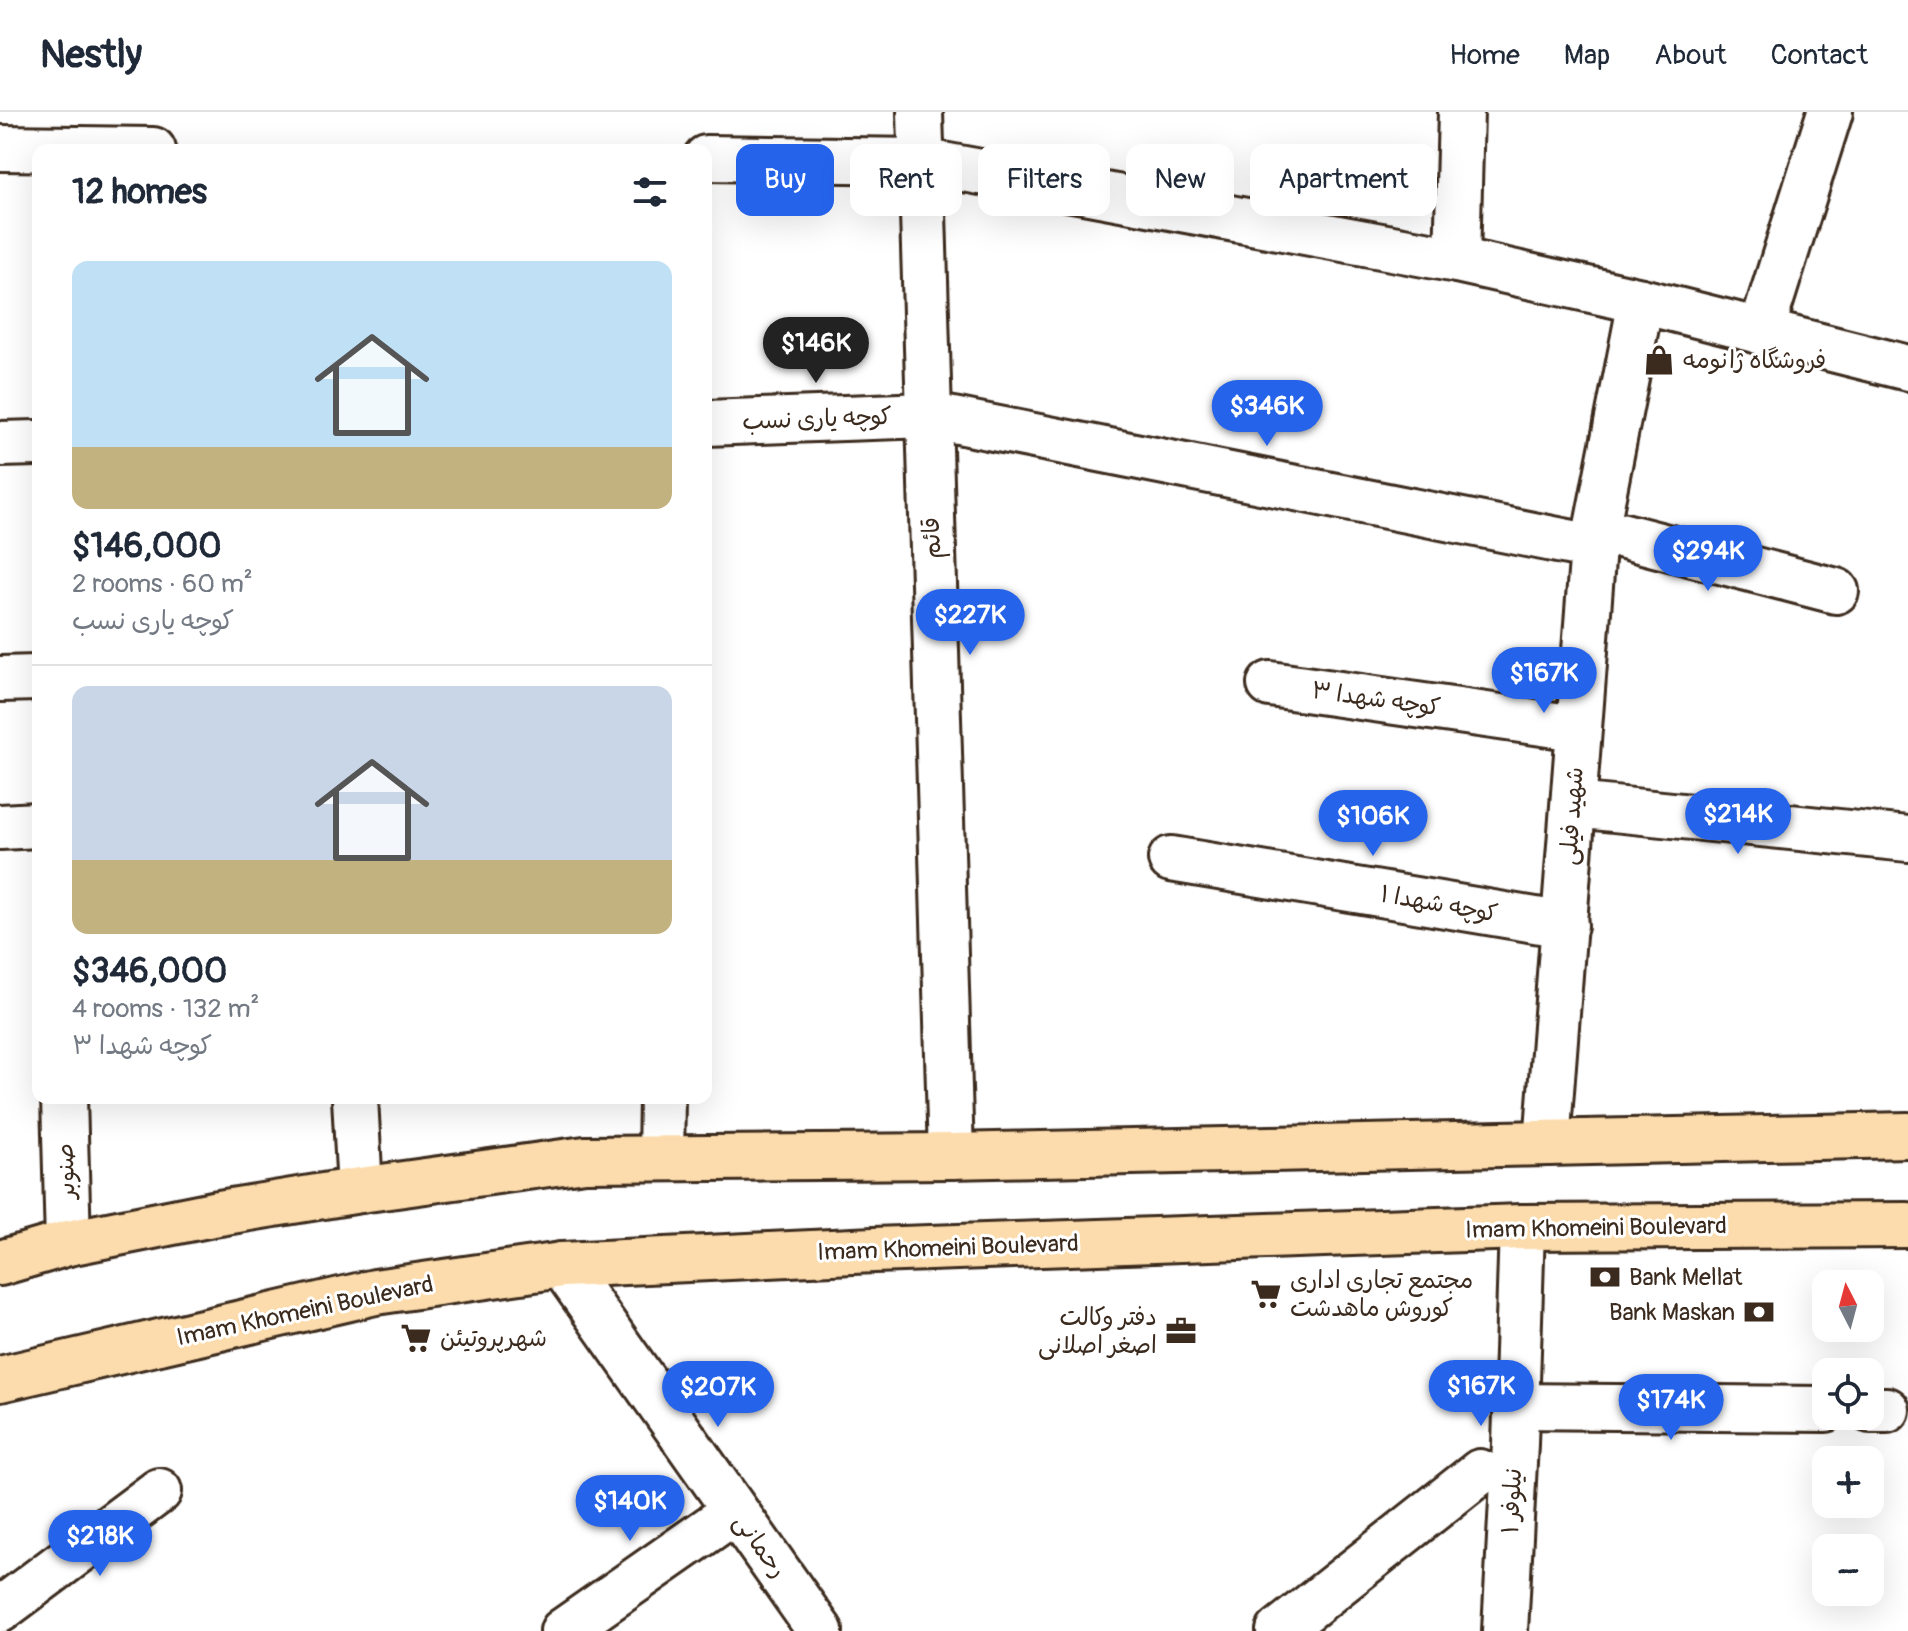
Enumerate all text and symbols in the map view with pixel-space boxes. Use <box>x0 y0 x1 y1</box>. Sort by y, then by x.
text: Nestly <box>40 31 142 79</box>
text: Home <box>1449 38 1520 73</box>
text: Map <box>1564 38 1610 73</box>
text: About <box>1654 38 1727 73</box>
text: Contact <box>1771 38 1868 73</box>
chip: Buy <box>736 144 834 216</box>
chip: Rent <box>850 144 962 216</box>
chip: Filters <box>978 144 1110 216</box>
chip: New <box>1126 144 1234 216</box>
chip: Apartment <box>1250 144 1437 216</box>
icon: filters <box>628 170 672 214</box>
text: 12 homes <box>72 171 207 214</box>
icon: home <box>300 313 444 457</box>
pin: $146K <box>760 317 872 385</box>
text: $146K <box>781 327 851 359</box>
shop icon: فروشگاه ژانومه <box>1642 343 1676 377</box>
place label: فروشگاه ژانومه <box>1683 346 1826 375</box>
pin: $346K <box>1211 380 1323 448</box>
text: $346K <box>1230 390 1304 422</box>
street label: کوچه یاری نسب <box>742 402 892 436</box>
street label: قائم <box>917 517 950 559</box>
text: $146,000 <box>72 525 222 568</box>
pin: $294K <box>1652 525 1764 593</box>
text: $294K <box>1672 535 1744 567</box>
text: 2 rooms · 60 m² <box>72 568 253 600</box>
pin: $227K <box>914 589 1026 657</box>
text: $227K <box>934 599 1006 631</box>
text: کوچه یاری نسب <box>72 605 234 637</box>
pin: $167K <box>1488 647 1600 715</box>
text: $167K <box>1510 657 1578 689</box>
street label: کوچه شهدا ۳ <box>1310 676 1442 722</box>
icon: home <box>300 738 444 882</box>
street label: شهید فیلی <box>1554 766 1590 866</box>
pin: $214K <box>1682 788 1794 856</box>
pin: $106K <box>1317 790 1429 858</box>
text: $214K <box>1703 798 1773 830</box>
text: $106K <box>1337 800 1409 832</box>
street label: کوچه شهدا ۱ <box>1378 879 1500 929</box>
text: $346,000 <box>72 950 227 993</box>
text: 4 rooms · 132 m² <box>72 993 260 1025</box>
text: کوچه شهدا ۳ <box>72 1030 212 1062</box>
street label: صنوبر <box>51 1143 83 1201</box>
street label: Imam Khomeini Boulevard <box>1465 1211 1727 1245</box>
street label: Imam Khomeini Boulevard <box>817 1229 1079 1267</box>
bank icon: Bank Mellat <box>1588 1260 1622 1294</box>
place label: Bank Mellat <box>1629 1263 1743 1292</box>
place label: مجتمع تجاری اداری کوروش ماهدشت <box>1290 1266 1473 1323</box>
street label: Imam Khomeini Boulevard <box>174 1270 436 1352</box>
north arrow <box>1812 1270 1884 1342</box>
map controls <box>1812 1270 1884 1606</box>
supermarket icon: مجتمع تجاری اداری کوروش ماهدشت <box>1249 1277 1283 1311</box>
bank icon: Bank Maskan <box>1742 1295 1776 1329</box>
place label: Bank Maskan <box>1609 1298 1735 1327</box>
place label: دفتر وکالت اصغر اصلانی <box>1038 1303 1157 1360</box>
office icon: دفتر وکالت اصغر اصلانی <box>1164 1314 1198 1348</box>
supermarket icon: شهرپروتیئن <box>399 1321 433 1355</box>
place label: شهرپروتیئن <box>440 1324 547 1353</box>
button: locate <box>1812 1358 1884 1430</box>
pin: $167K <box>1425 1360 1537 1428</box>
pin: $207K <box>662 1361 774 1429</box>
text: $167K <box>1447 1370 1515 1402</box>
text: $207K <box>680 1371 756 1403</box>
pin: $174K <box>1615 1374 1727 1442</box>
text: $174K <box>1637 1384 1705 1416</box>
button: + <box>1812 1446 1884 1518</box>
street label: نیلوفر ۱ <box>1496 1467 1529 1535</box>
pin: $140K <box>574 1475 686 1543</box>
text: $140K <box>594 1485 666 1517</box>
street label: رحمانی <box>727 1508 793 1584</box>
pin: $218K <box>44 1510 156 1578</box>
text: $218K <box>66 1520 134 1552</box>
button: − <box>1812 1534 1884 1606</box>

